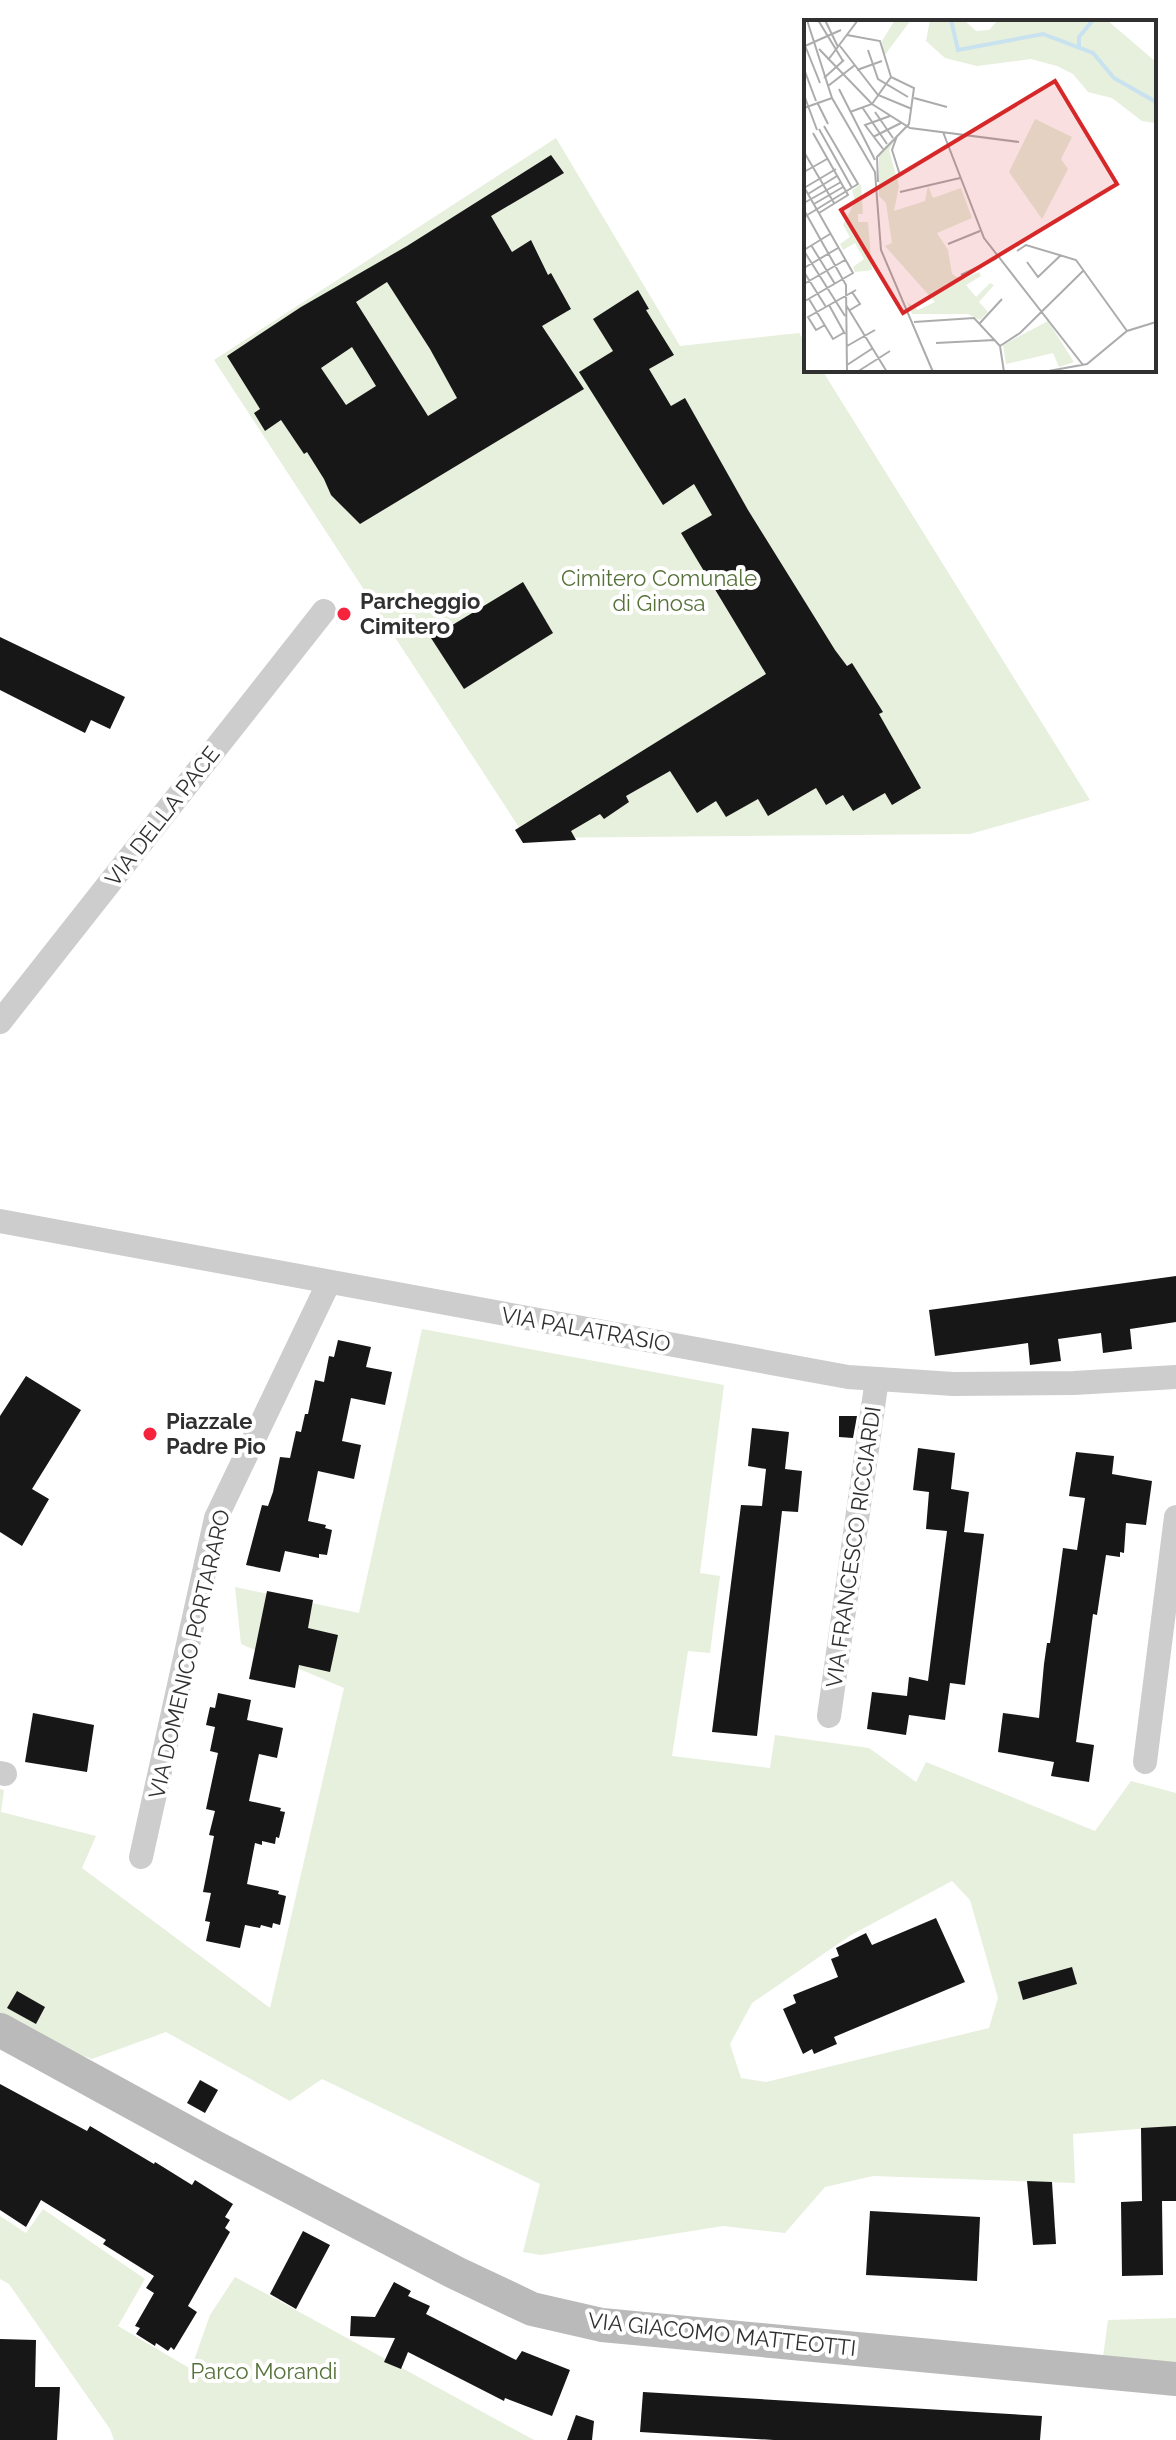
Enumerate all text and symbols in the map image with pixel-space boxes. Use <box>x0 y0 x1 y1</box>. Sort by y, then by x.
inset map <box>804 20 1156 372</box>
park label: Cimitero Comunale di Ginosa <box>561 565 757 616</box>
place label: Parcheggio Cimitero <box>360 588 480 639</box>
marker: Parcheggio Cimitero <box>335 605 353 623</box>
street label: VIA DELLA PACE <box>99 741 225 891</box>
street label: VIA PALATRASIO <box>499 1301 673 1357</box>
street label: VIA FRANCESCO RICCIARDI <box>820 1405 886 1689</box>
place label: Piazzale Padre Pio <box>166 1408 266 1459</box>
marker: Piazzale Padre Pio <box>141 1425 159 1443</box>
street label: VIA DOMENICO PORTARARO <box>143 1507 235 1801</box>
street label: VIA GIACOMO MATTEOTTI <box>587 2307 857 2361</box>
park label: Parco Morandi <box>191 2358 337 2384</box>

